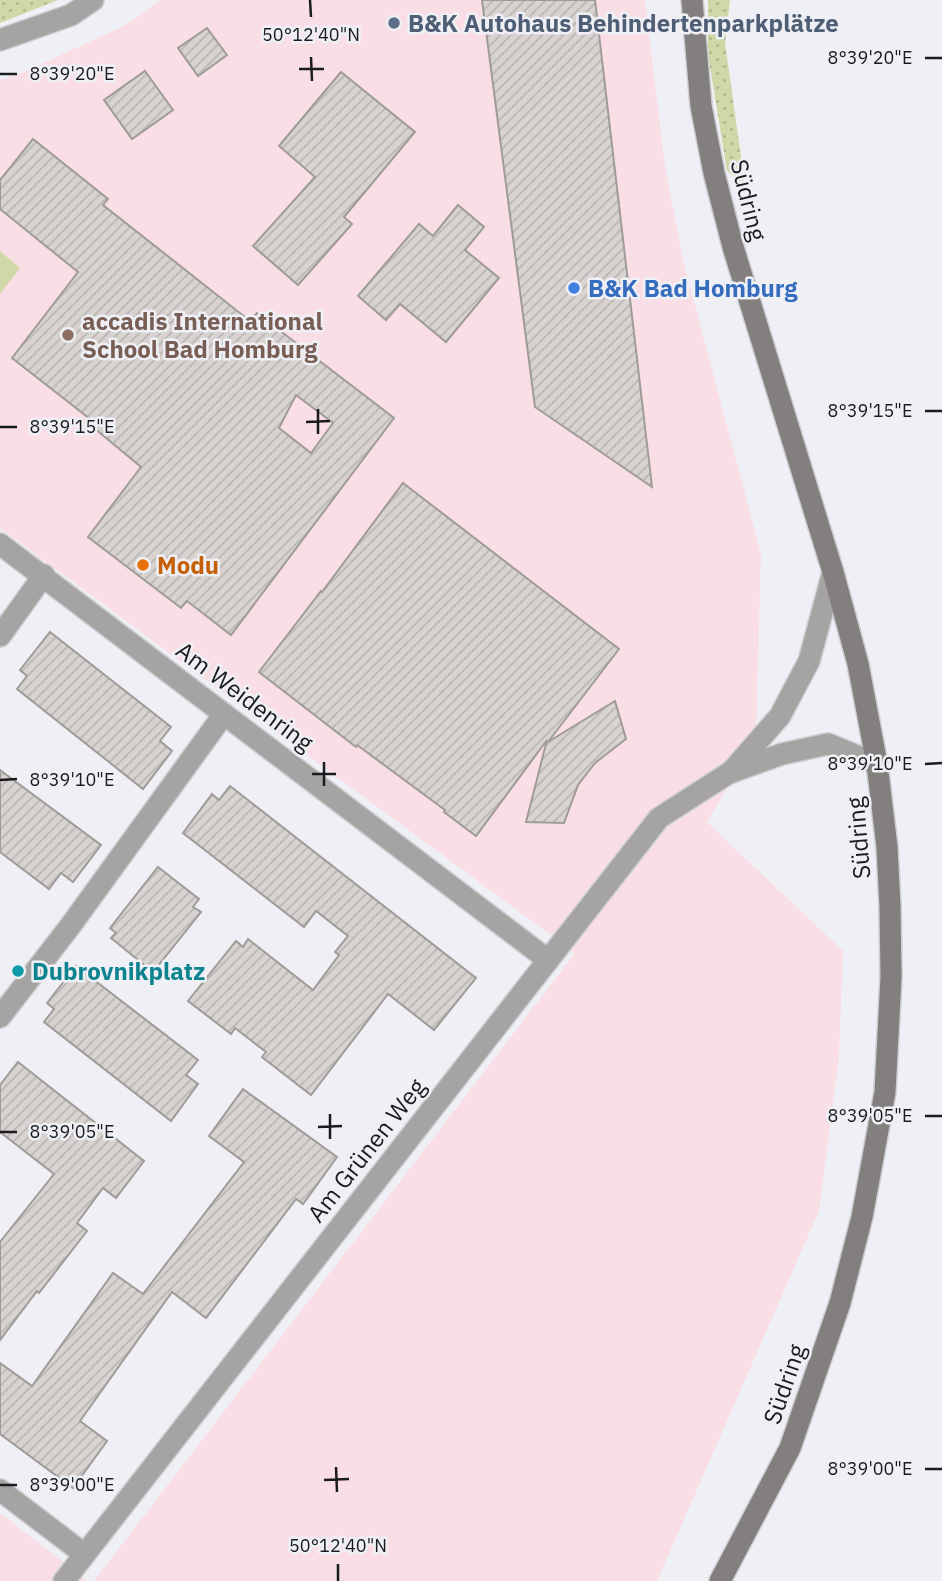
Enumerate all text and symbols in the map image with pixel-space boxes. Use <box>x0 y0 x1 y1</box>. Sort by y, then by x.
place label: B&K Autohaus Behindertenparkplätze <box>408 7 839 39</box>
marker: B&K Autohaus Behindertenparkplätze <box>386 15 402 31</box>
text: 50°12'40"N <box>262 23 360 46</box>
text: 8°39'20"E <box>828 46 912 69</box>
text: 8°39'20"E <box>30 62 114 85</box>
street label: Südring <box>723 156 775 244</box>
place label: B&K Bad Homburg <box>588 272 798 304</box>
marker: B&K Bad Homburg <box>566 280 582 296</box>
place label: accadis International School Bad Homburg <box>82 305 323 365</box>
marker: accadis International School Bad Homburg <box>60 327 76 343</box>
text: 8°39'15"E <box>828 399 912 422</box>
text: 8°39'15"E <box>30 415 114 438</box>
place label: Modu <box>157 549 219 581</box>
marker: Modu <box>135 557 151 573</box>
street label: Am Weidenring <box>170 634 320 758</box>
text: 8°39'10"E <box>828 752 912 775</box>
text: 8°39'10"E <box>30 768 114 791</box>
street label: Südring <box>838 795 878 881</box>
place label: Dubrovnikplatz <box>32 955 205 987</box>
marker: Dubrovnikplatz <box>10 963 26 979</box>
street label: Am Grünen Weg <box>300 1071 432 1228</box>
text: 8°39'05"E <box>828 1104 912 1127</box>
text: 8°39'05"E <box>30 1120 114 1143</box>
street label: Südring <box>755 1339 813 1428</box>
text: 8°39'00"E <box>828 1457 912 1480</box>
text: 8°39'00"E <box>30 1473 114 1496</box>
text: 50°12'40"N <box>289 1534 387 1557</box>

